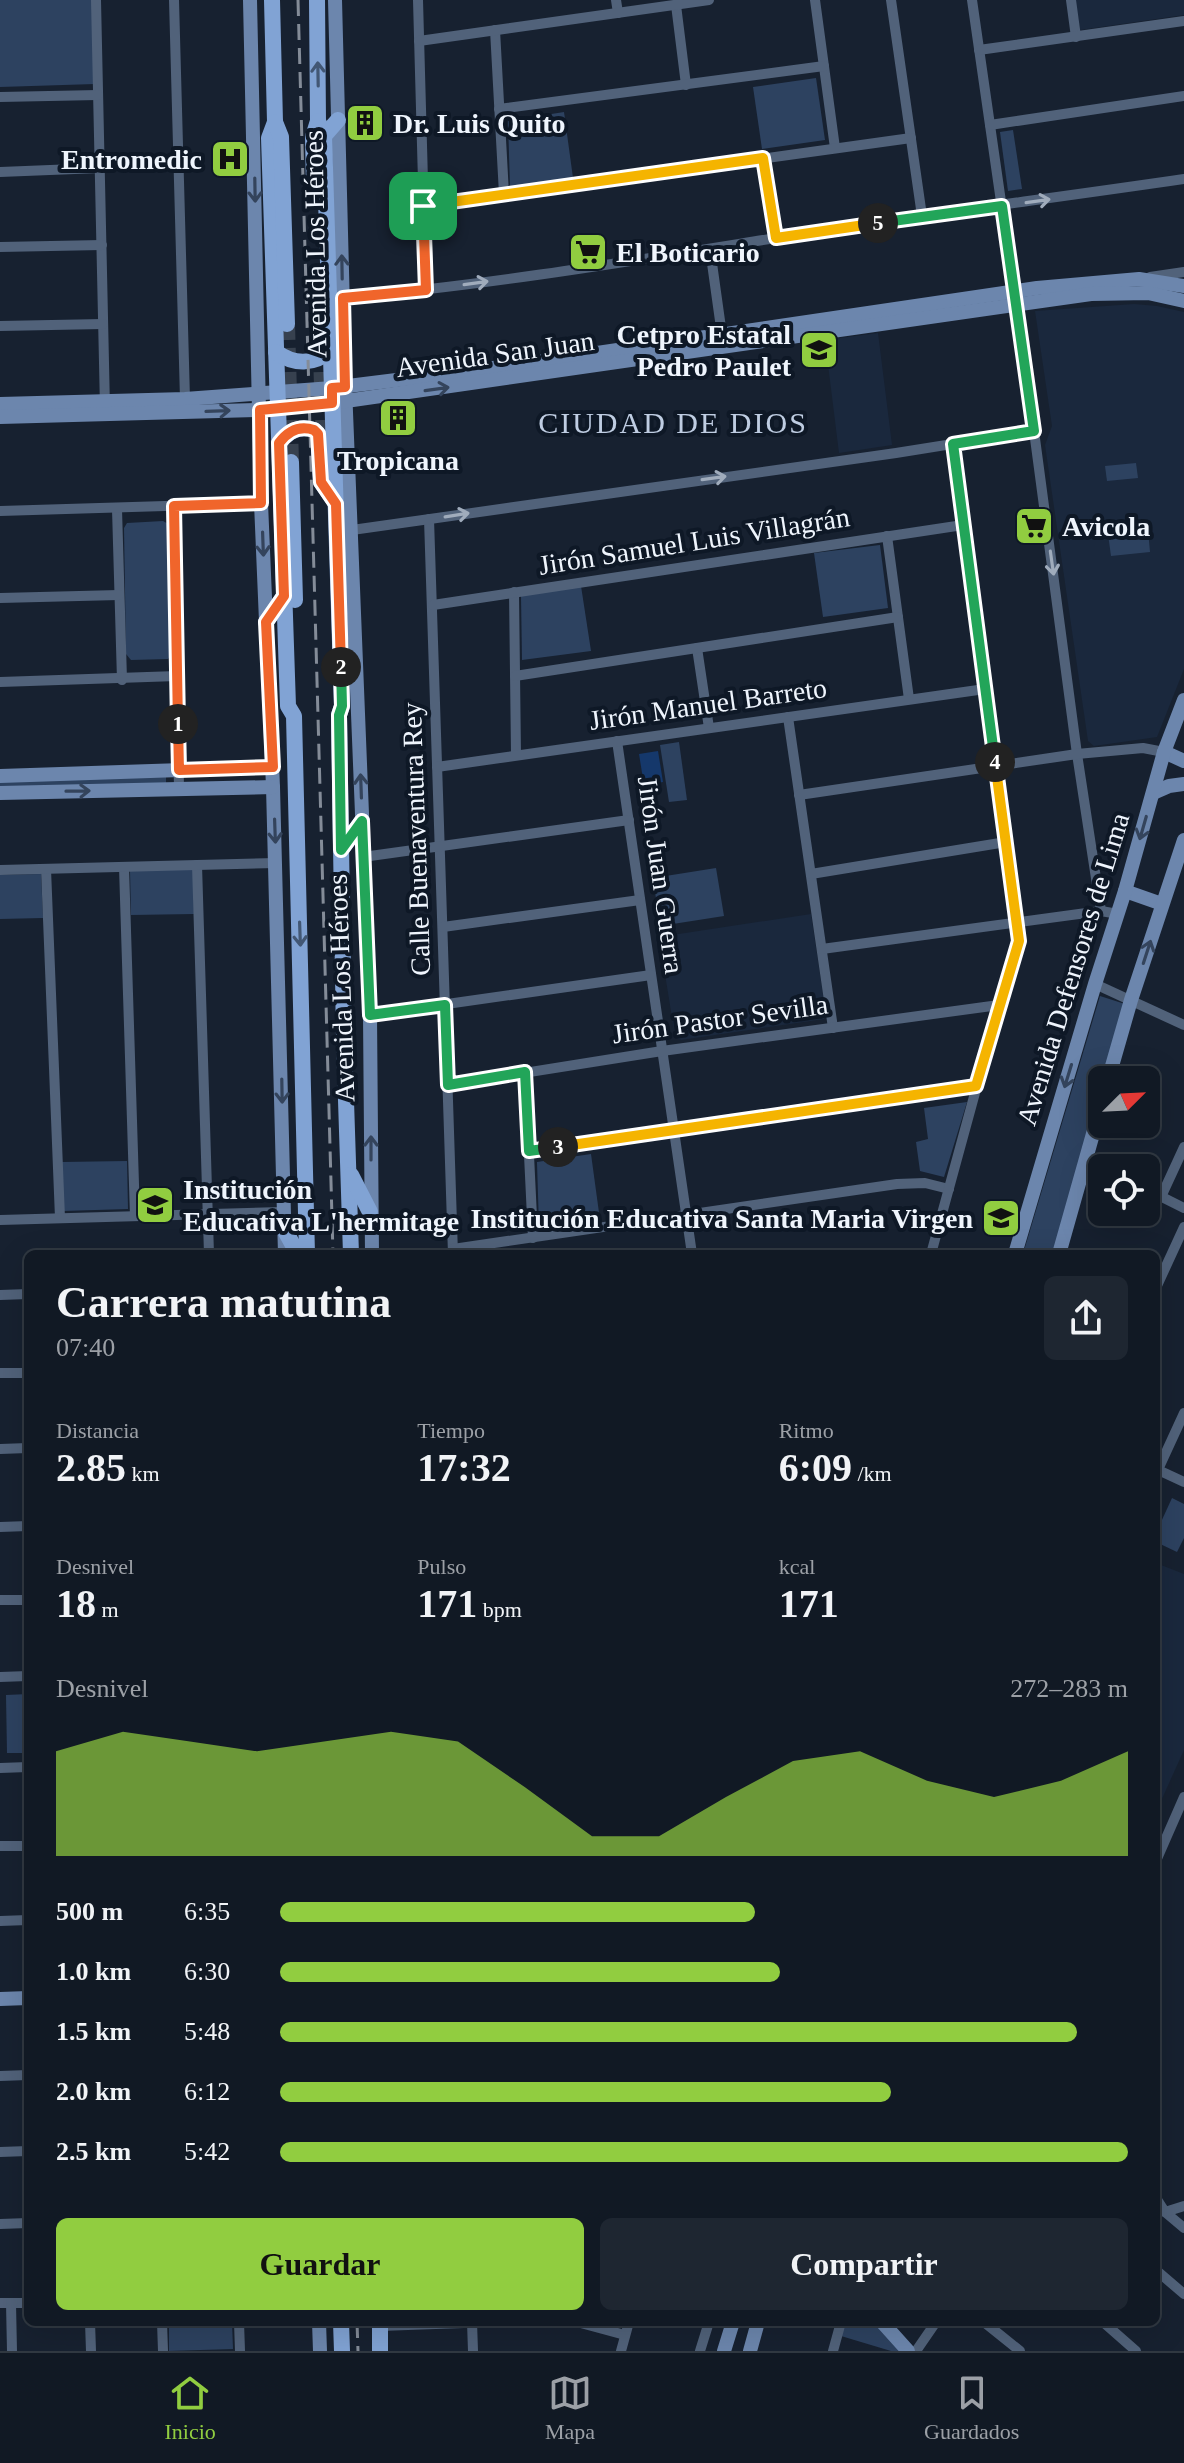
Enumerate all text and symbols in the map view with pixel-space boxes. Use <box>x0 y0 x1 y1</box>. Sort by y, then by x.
one-way arrow <box>310 61 325 88</box>
building icon: Dr. Luis Quito <box>344 102 386 144</box>
place label: Dr. Luis Quito <box>393 108 565 139</box>
street label: Avenida Los Héroes <box>298 130 332 358</box>
hospital icon: Entromedic <box>209 138 251 180</box>
place label: Entromedic <box>61 144 202 175</box>
pin <box>389 172 457 240</box>
one-way arrow <box>247 176 262 203</box>
icon: arrive <box>401 184 445 228</box>
one-way arrow <box>1025 193 1050 208</box>
pin: 5 <box>858 203 898 243</box>
text: 5 <box>873 210 884 235</box>
supermarket icon: El Boticario <box>567 231 609 273</box>
place label: El Boticario <box>616 237 760 268</box>
one-way arrow <box>334 254 350 281</box>
one-way arrow <box>462 276 489 291</box>
place label: Cetpro Estatal Pedro Paulet <box>617 319 792 382</box>
street label: Avenida San Juan <box>394 325 596 383</box>
school or university icon: Cetpro Estatal Pedro Paulet <box>798 329 840 371</box>
one-way arrow <box>424 381 449 396</box>
building icon: Tropicana <box>377 397 419 439</box>
one-way arrow <box>204 403 231 419</box>
district label: CIUDAD DE DIOS <box>538 406 808 439</box>
place label: Tropicana <box>337 445 459 476</box>
one-way arrow <box>701 470 726 485</box>
street label: Jirón Samuel Luis Villagrán <box>536 501 852 581</box>
supermarket icon: Avicola <box>1013 505 1055 547</box>
one-way arrow <box>444 507 469 522</box>
place label: Avicola <box>1062 511 1150 542</box>
one-way arrow <box>256 530 271 557</box>
one-way arrow <box>1045 550 1060 576</box>
pin: 2 <box>321 647 361 687</box>
text: 2 <box>336 654 347 679</box>
street label: Jirón Manuel Barreto <box>587 672 829 736</box>
street label: Calle Buenaventura Rey <box>396 702 436 976</box>
pin: 1 <box>158 704 198 744</box>
text: 1 <box>173 711 184 736</box>
pin: 4 <box>975 742 1015 782</box>
text: 4 <box>990 749 1001 774</box>
one-way arrow <box>353 773 368 800</box>
street label: Jirón Juan Guerra <box>632 774 690 976</box>
one-way arrow <box>64 784 91 799</box>
street label: Avenida Defensores de Lima <box>1011 808 1136 1129</box>
one-way arrow <box>1135 814 1150 840</box>
one-way arrow <box>267 817 282 844</box>
street label: Avenida Los Héroes <box>322 873 360 1103</box>
one-way arrow <box>292 920 308 947</box>
one-way arrow <box>1140 939 1155 965</box>
street label: Jirón Pastor Sevilla <box>610 988 831 1050</box>
one-way arrow <box>1060 1063 1075 1089</box>
north arrow <box>1088 1066 1160 1138</box>
map controls <box>1088 1066 1160 1226</box>
one-way arrow <box>274 1077 290 1104</box>
pin: 3 <box>538 1127 578 1167</box>
text: 3 <box>553 1134 564 1159</box>
one-way arrow <box>363 1135 379 1162</box>
button: locate <box>1088 1154 1160 1226</box>
place label: Institución Educativa L'hermitage <box>183 1174 459 1237</box>
school or university icon: Institución Educativa L'hermitage <box>134 1184 176 1226</box>
school or university icon: Institución Educativa Santa Maria Virgen <box>980 1197 1022 1239</box>
place label: Institución Educativa Santa Maria Virgen <box>471 1203 973 1234</box>
button: share <box>1044 1276 1128 1360</box>
text: Carrera matutina <box>56 1278 391 1327</box>
text: 07:40 <box>56 1333 115 1362</box>
text: Distancia <box>56 1418 139 1443</box>
text: Tiempo <box>417 1418 485 1443</box>
text: Ritmo <box>779 1418 834 1443</box>
text: 2.85 <box>56 1445 126 1490</box>
text: 17:32 <box>417 1445 511 1490</box>
text: 6:09 <box>779 1445 852 1490</box>
text: km <box>126 1461 160 1486</box>
text: /km <box>852 1461 892 1486</box>
text: Desnivel <box>56 1554 134 1579</box>
text: Pulso <box>417 1554 466 1579</box>
text: kcal <box>779 1554 815 1579</box>
text: 18 <box>56 1581 96 1626</box>
text: 171 <box>417 1581 477 1626</box>
text: 171 <box>779 1581 839 1626</box>
text: m <box>96 1597 119 1622</box>
text: bpm <box>477 1597 522 1622</box>
text: Desnivel <box>56 1674 148 1703</box>
text: 272–283 m <box>1010 1674 1128 1703</box>
text: 500 m <box>56 1897 123 1926</box>
text: 6:35 <box>184 1897 230 1926</box>
text: 1.0 km <box>56 1957 131 1986</box>
text: 6:30 <box>184 1957 230 1986</box>
text: 1.5 km <box>56 2017 131 2046</box>
text: 5:48 <box>184 2017 230 2046</box>
text: 2.0 km <box>56 2077 131 2106</box>
text: 6:12 <box>184 2077 230 2106</box>
text: 2.5 km <box>56 2137 131 2166</box>
text: 5:42 <box>184 2137 230 2166</box>
button: Guardar <box>56 2218 584 2310</box>
button: Compartir <box>600 2218 1128 2310</box>
tab: Inicio <box>165 2371 216 2445</box>
tab: Mapa <box>545 2371 595 2445</box>
tab: Guardados <box>924 2371 1019 2445</box>

